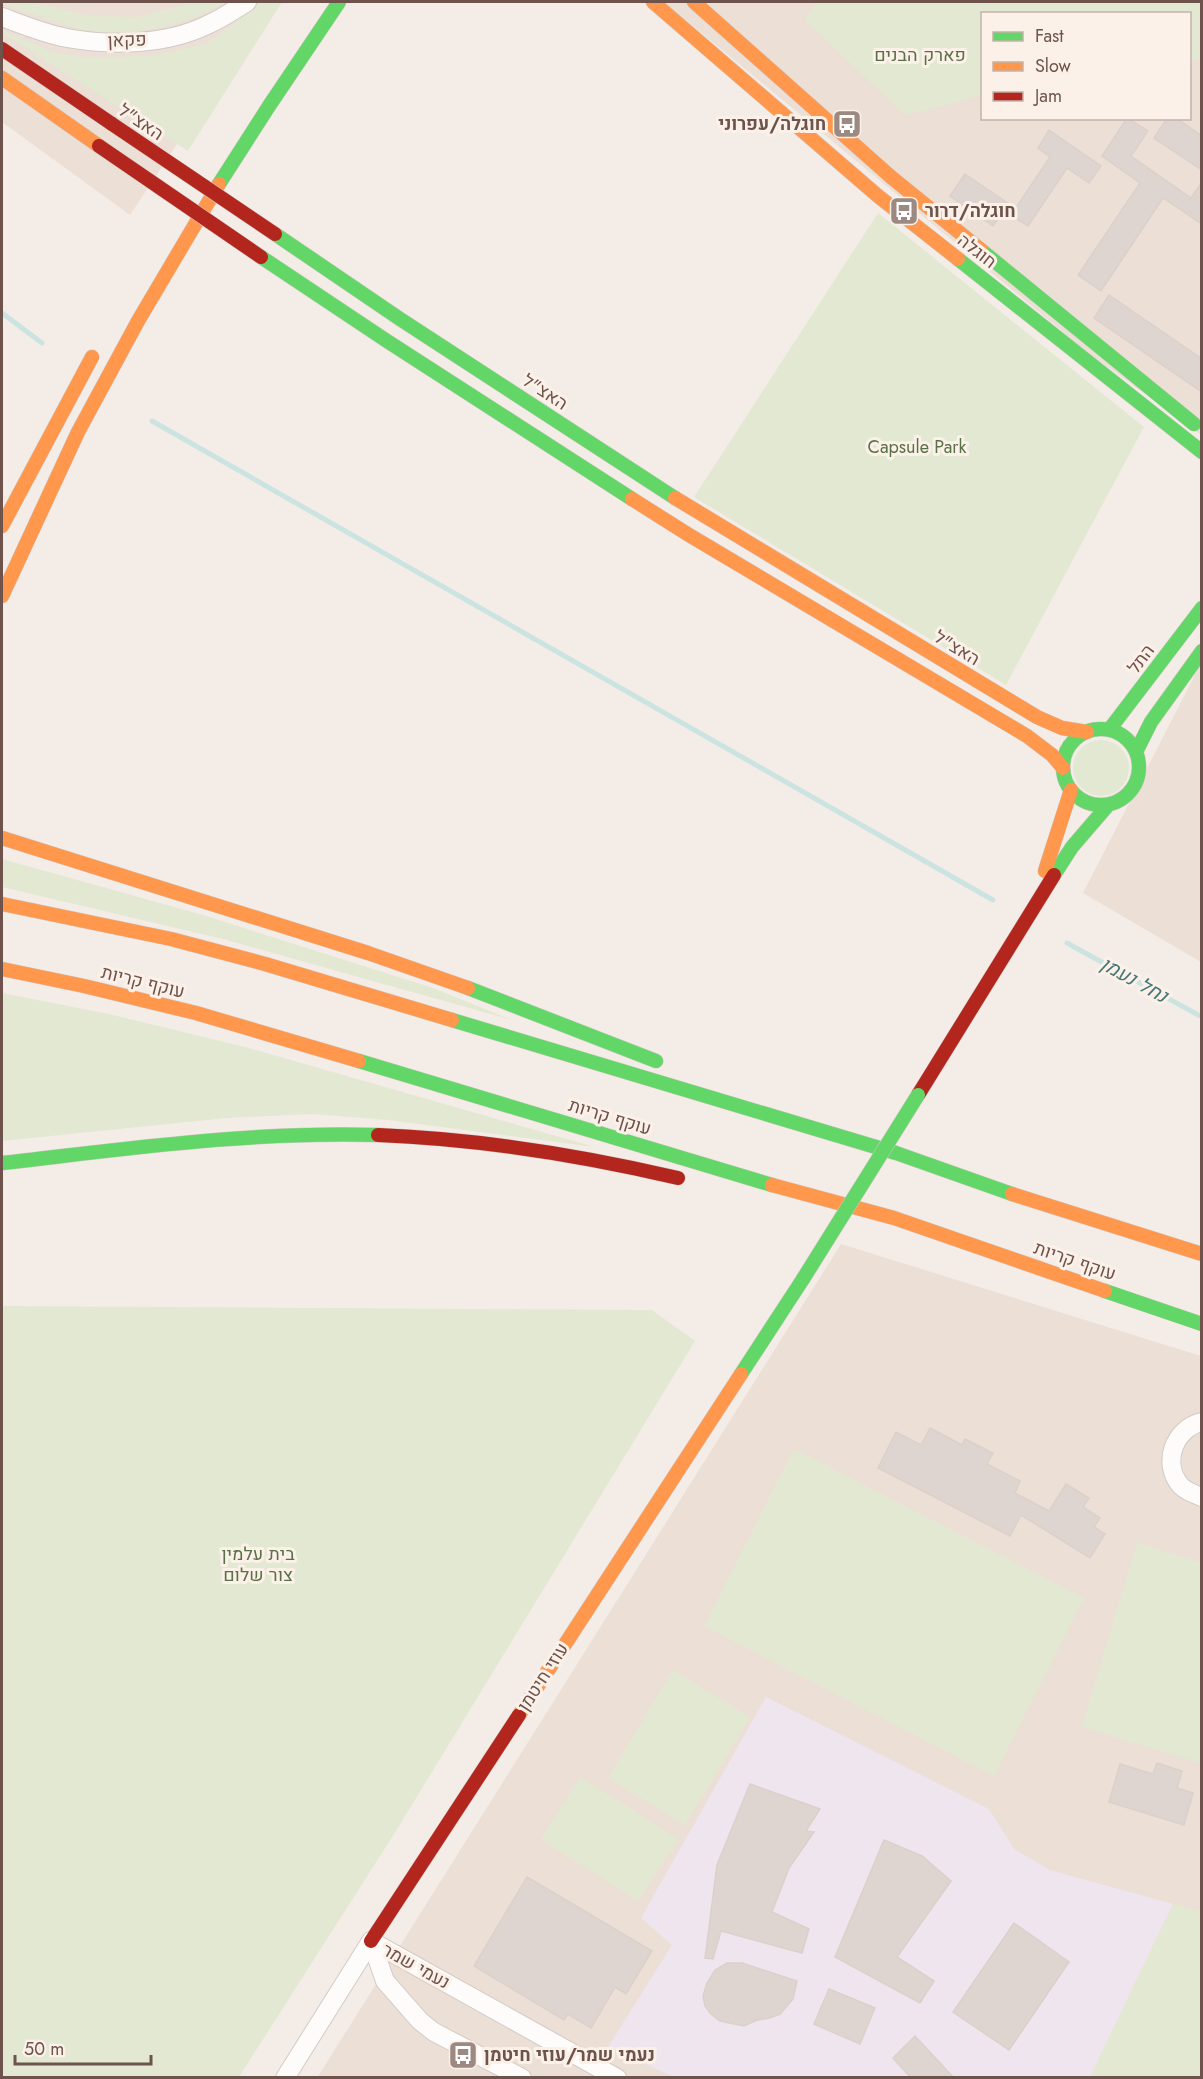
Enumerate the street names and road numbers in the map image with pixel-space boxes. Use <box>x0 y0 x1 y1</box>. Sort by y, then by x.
street label: פקאן <box>107 26 147 54</box>
street label: האצ"ל <box>113 97 169 147</box>
street label: חוגלה <box>952 228 1002 274</box>
street label: האצ"ל <box>517 368 573 416</box>
street label: האצ"ל <box>929 624 985 672</box>
street label: התל <box>1121 639 1161 679</box>
street label: עוקף קריות <box>99 959 187 1005</box>
street label: עוקף קריות <box>566 1092 654 1142</box>
street label: עוקף קריות <box>1031 1235 1119 1287</box>
street label: עוזי חיטמן <box>511 1638 575 1716</box>
street label: נעמי שמר <box>377 1937 455 1995</box>

